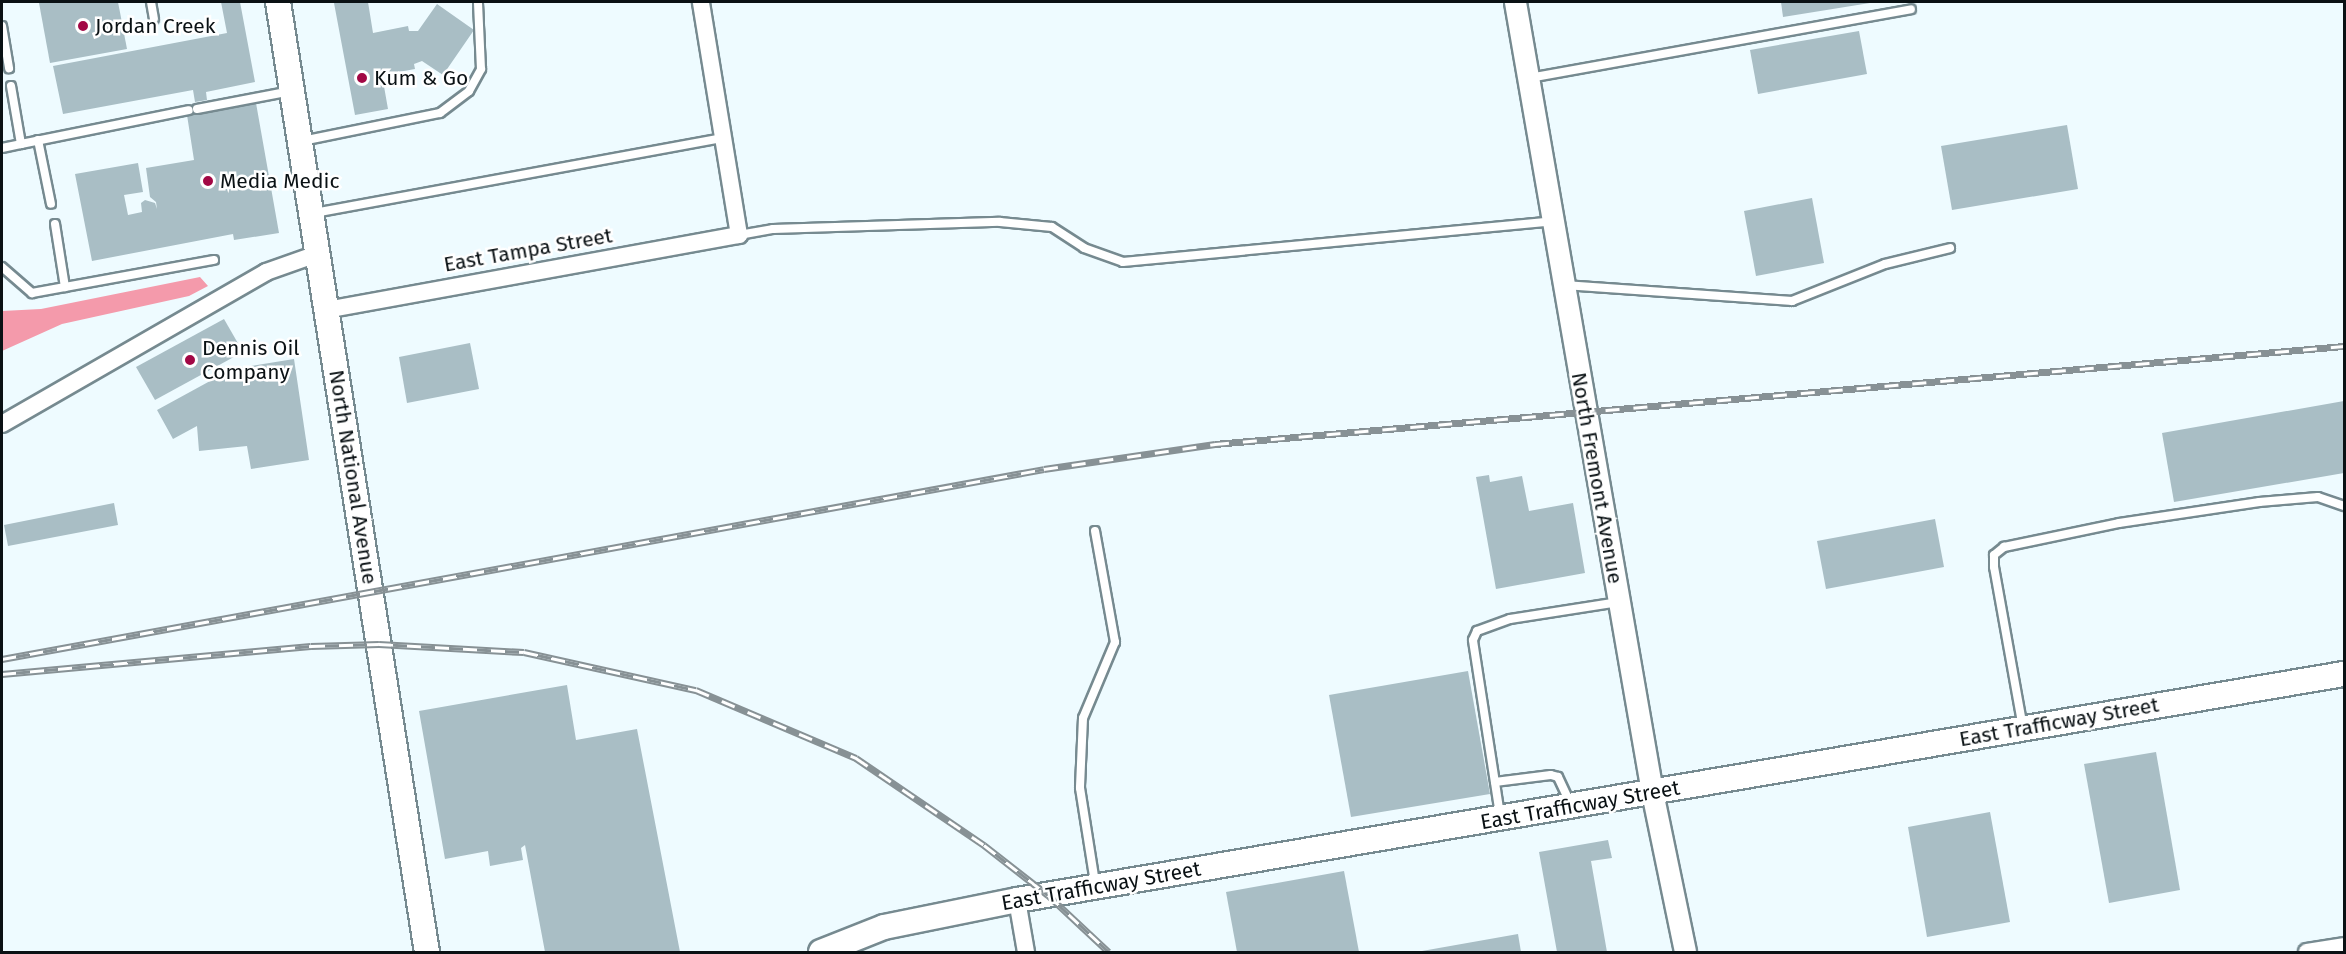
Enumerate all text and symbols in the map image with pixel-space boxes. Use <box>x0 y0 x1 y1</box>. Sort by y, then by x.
place label: Jordan Creek <box>95 13 216 39</box>
marker: Jordan Creek <box>76 19 90 33</box>
place label: Kum & Go <box>374 65 468 91</box>
marker: Kum & Go <box>355 71 369 85</box>
place label: Media Medic <box>220 168 340 194</box>
marker: Media Medic <box>201 174 215 188</box>
street label: East Tampa Street <box>442 223 614 277</box>
place label: Dennis Oil Company <box>202 335 299 385</box>
marker: Dennis Oil Company <box>183 353 197 367</box>
street label: North National Avenue <box>324 368 382 586</box>
street label: North Fremont Avenue <box>1566 370 1628 586</box>
street label: East Trafficway Street <box>1957 692 2161 752</box>
street label: East Trafficway Street <box>1478 775 1682 835</box>
street label: East Trafficway Street <box>999 856 1203 916</box>

